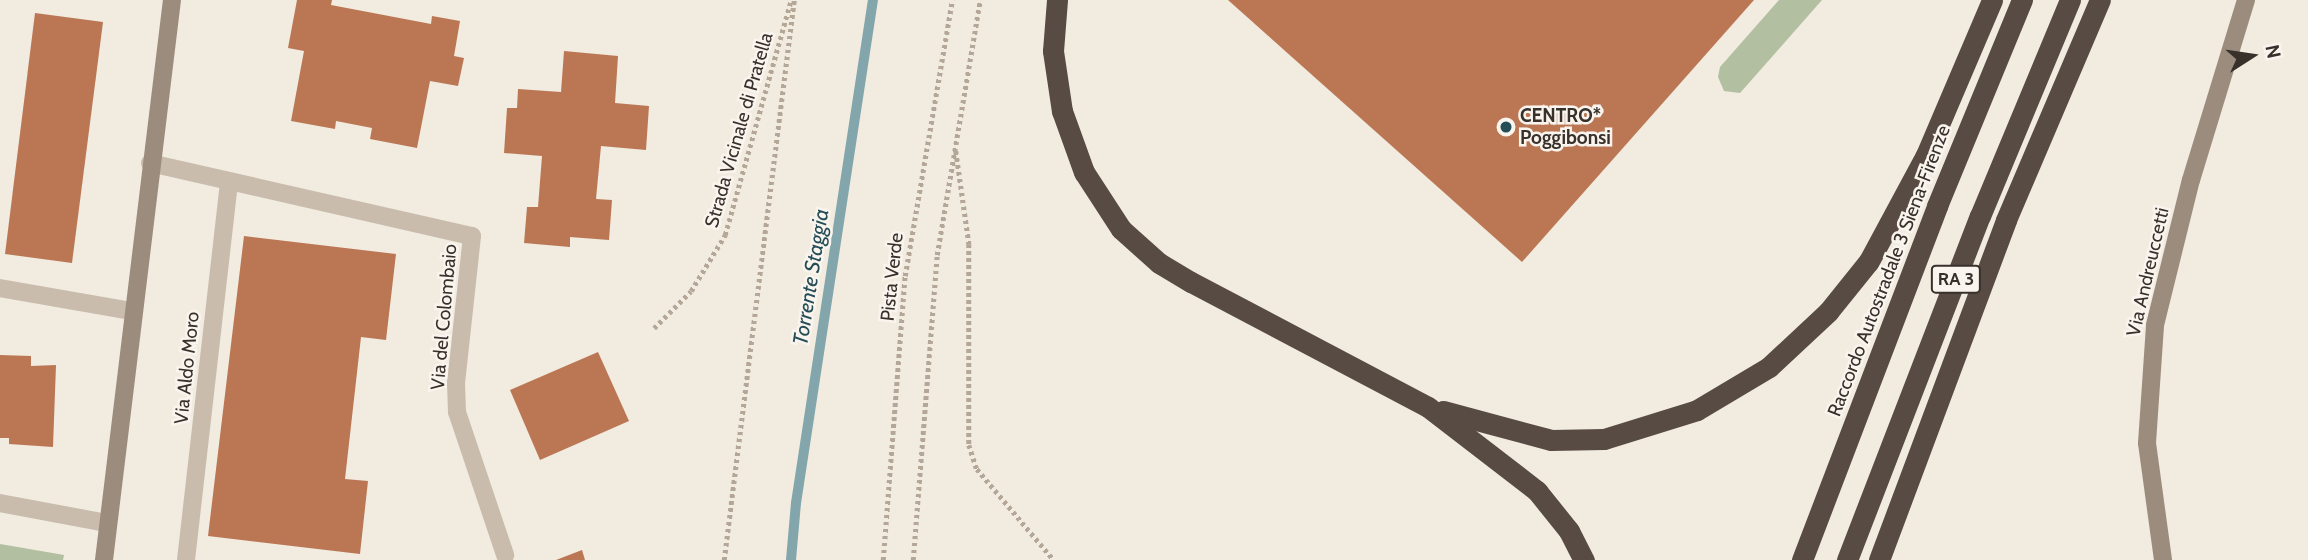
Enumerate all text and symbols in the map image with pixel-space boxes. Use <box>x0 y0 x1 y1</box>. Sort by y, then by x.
north arrow <box>2217 21 2287 91</box>
street label: Strada Vicinale di Pratella <box>700 30 778 230</box>
text: N <box>2260 43 2286 60</box>
place label: CENTRO* Poggibonsi <box>1520 105 1611 149</box>
marker: CENTRO* Poggibonsi <box>1498 119 1514 135</box>
street label: Raccordo Autostradale 3 Siena-Firenze <box>1823 122 1955 420</box>
street label: Via Andreuccetti <box>2122 205 2174 339</box>
water label: Torrente Staggia <box>788 207 834 347</box>
street label: Pista Verde <box>876 232 908 322</box>
street label: Via del Colombaio <box>426 243 462 391</box>
road number: RA 3 <box>1930 264 1982 293</box>
street label: Via Aldo Moro <box>170 311 204 425</box>

